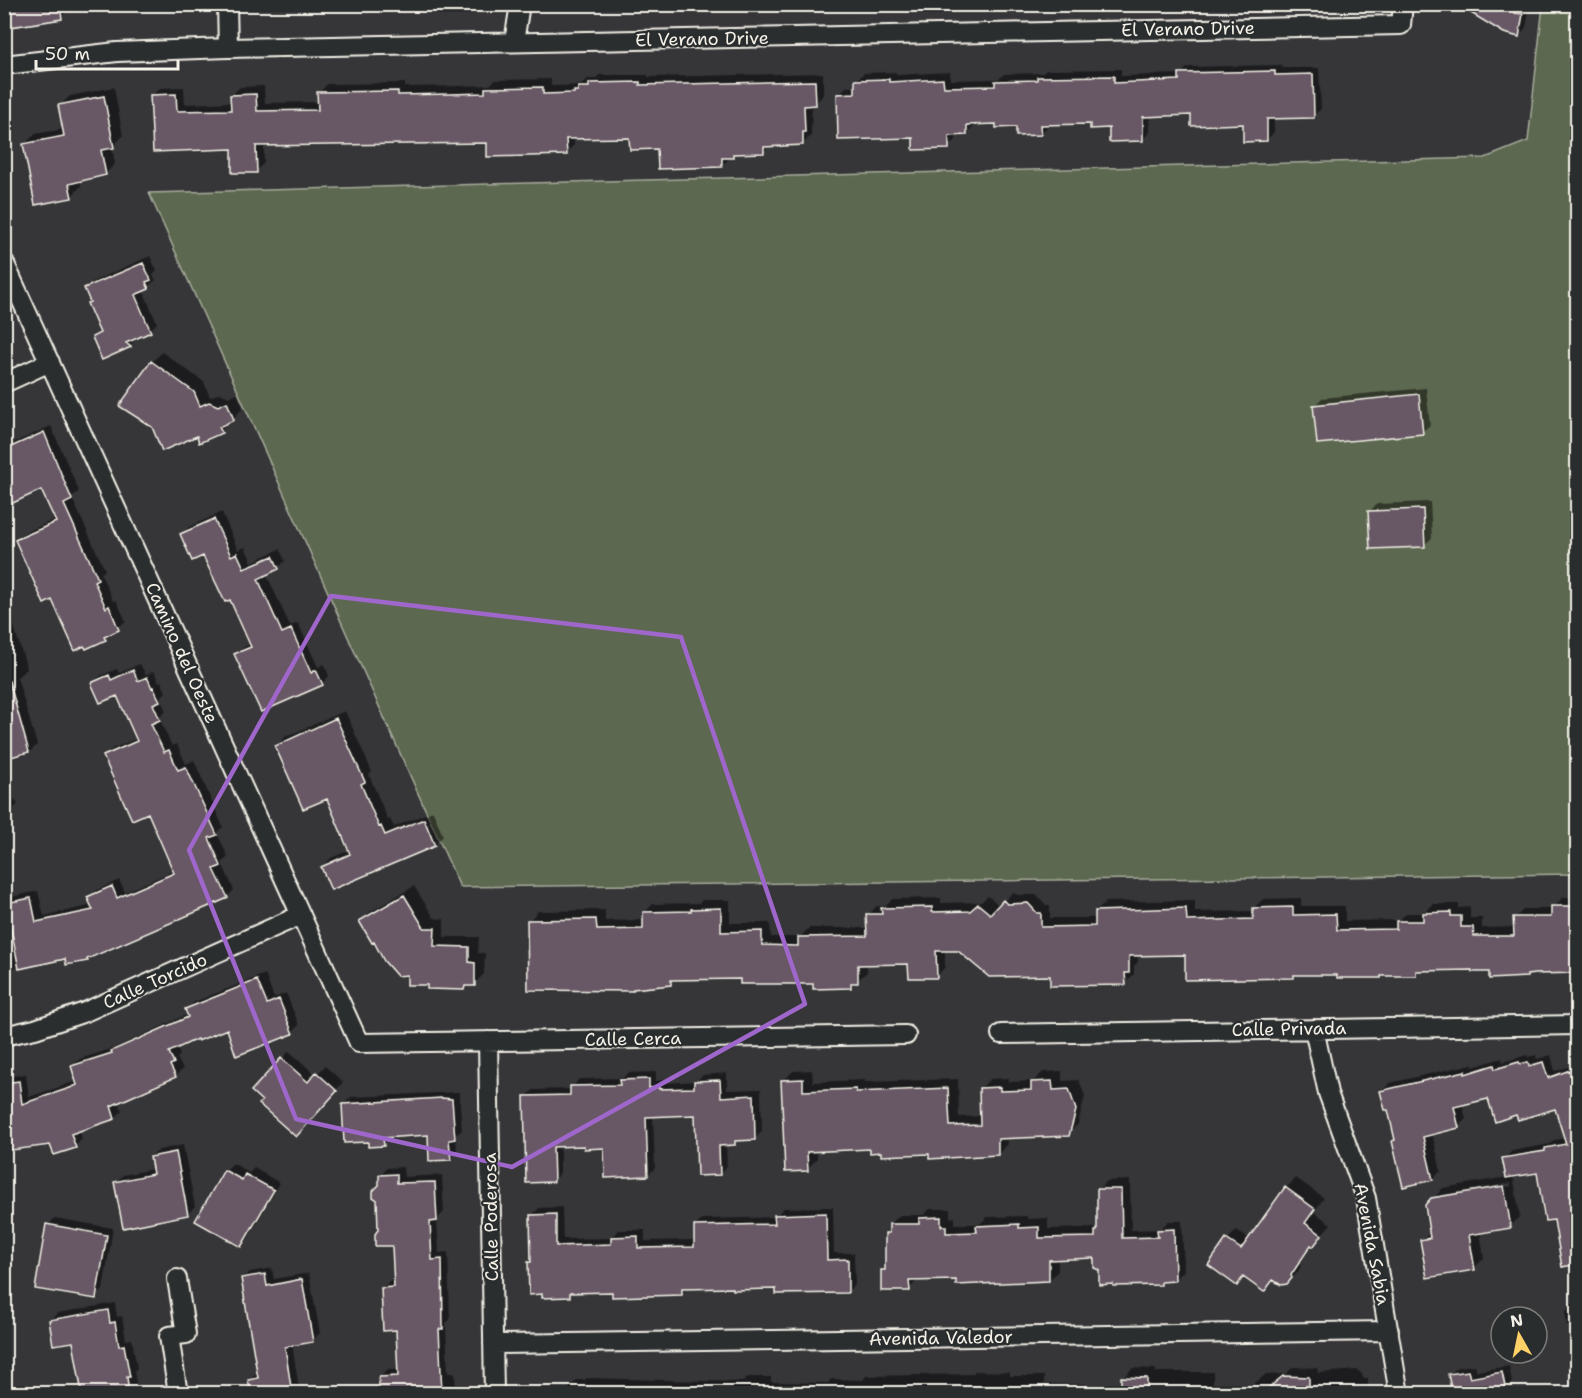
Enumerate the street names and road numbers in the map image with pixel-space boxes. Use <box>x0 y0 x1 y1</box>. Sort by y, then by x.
street label: El Verano Drive <box>1121 16 1255 42</box>
street label: El Verano Drive <box>635 26 769 52</box>
street label: Camino del Oeste <box>140 579 224 727</box>
street label: Calle Torcido <box>99 947 211 1015</box>
street label: Calle Privada <box>1231 1016 1347 1042</box>
street label: Calle Cerca <box>584 1026 682 1052</box>
street label: Calle Poderosa <box>478 1152 504 1282</box>
street label: Avenida Sabia <box>1348 1181 1396 1307</box>
street label: Avenida Valedor <box>869 1325 1013 1351</box>

